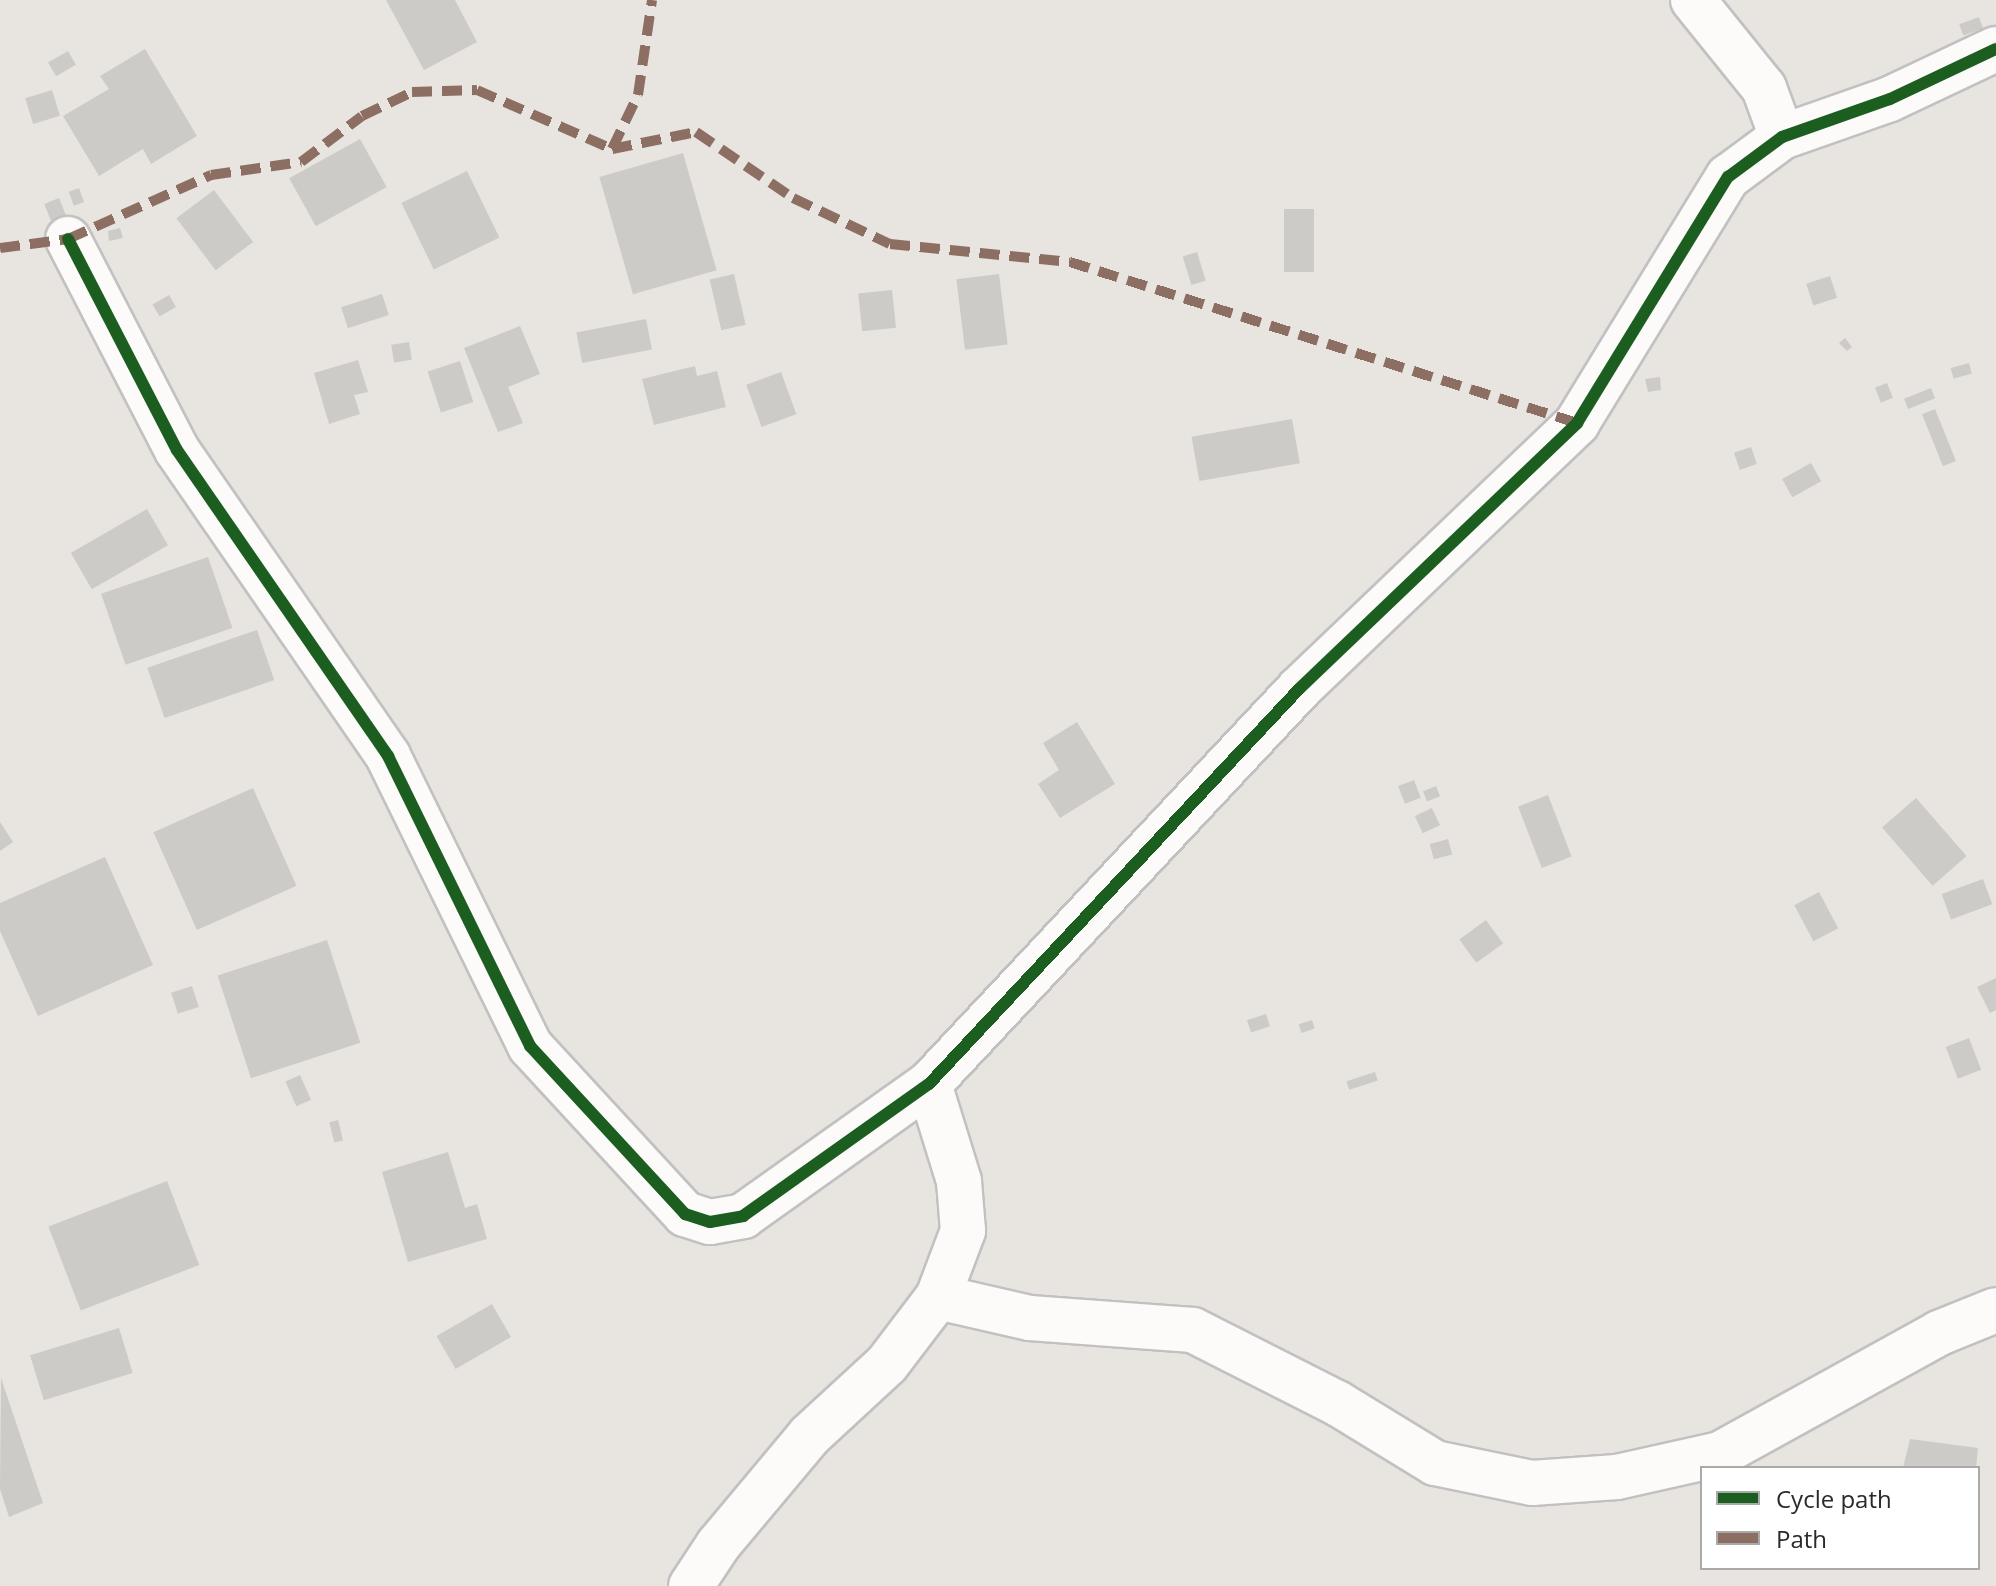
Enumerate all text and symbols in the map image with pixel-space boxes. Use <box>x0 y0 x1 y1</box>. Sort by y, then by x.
legend <box>1700 1466 1980 1570</box>
text: Cycle path <box>1776 1482 1892 1515</box>
text: Path <box>1776 1522 1827 1555</box>

